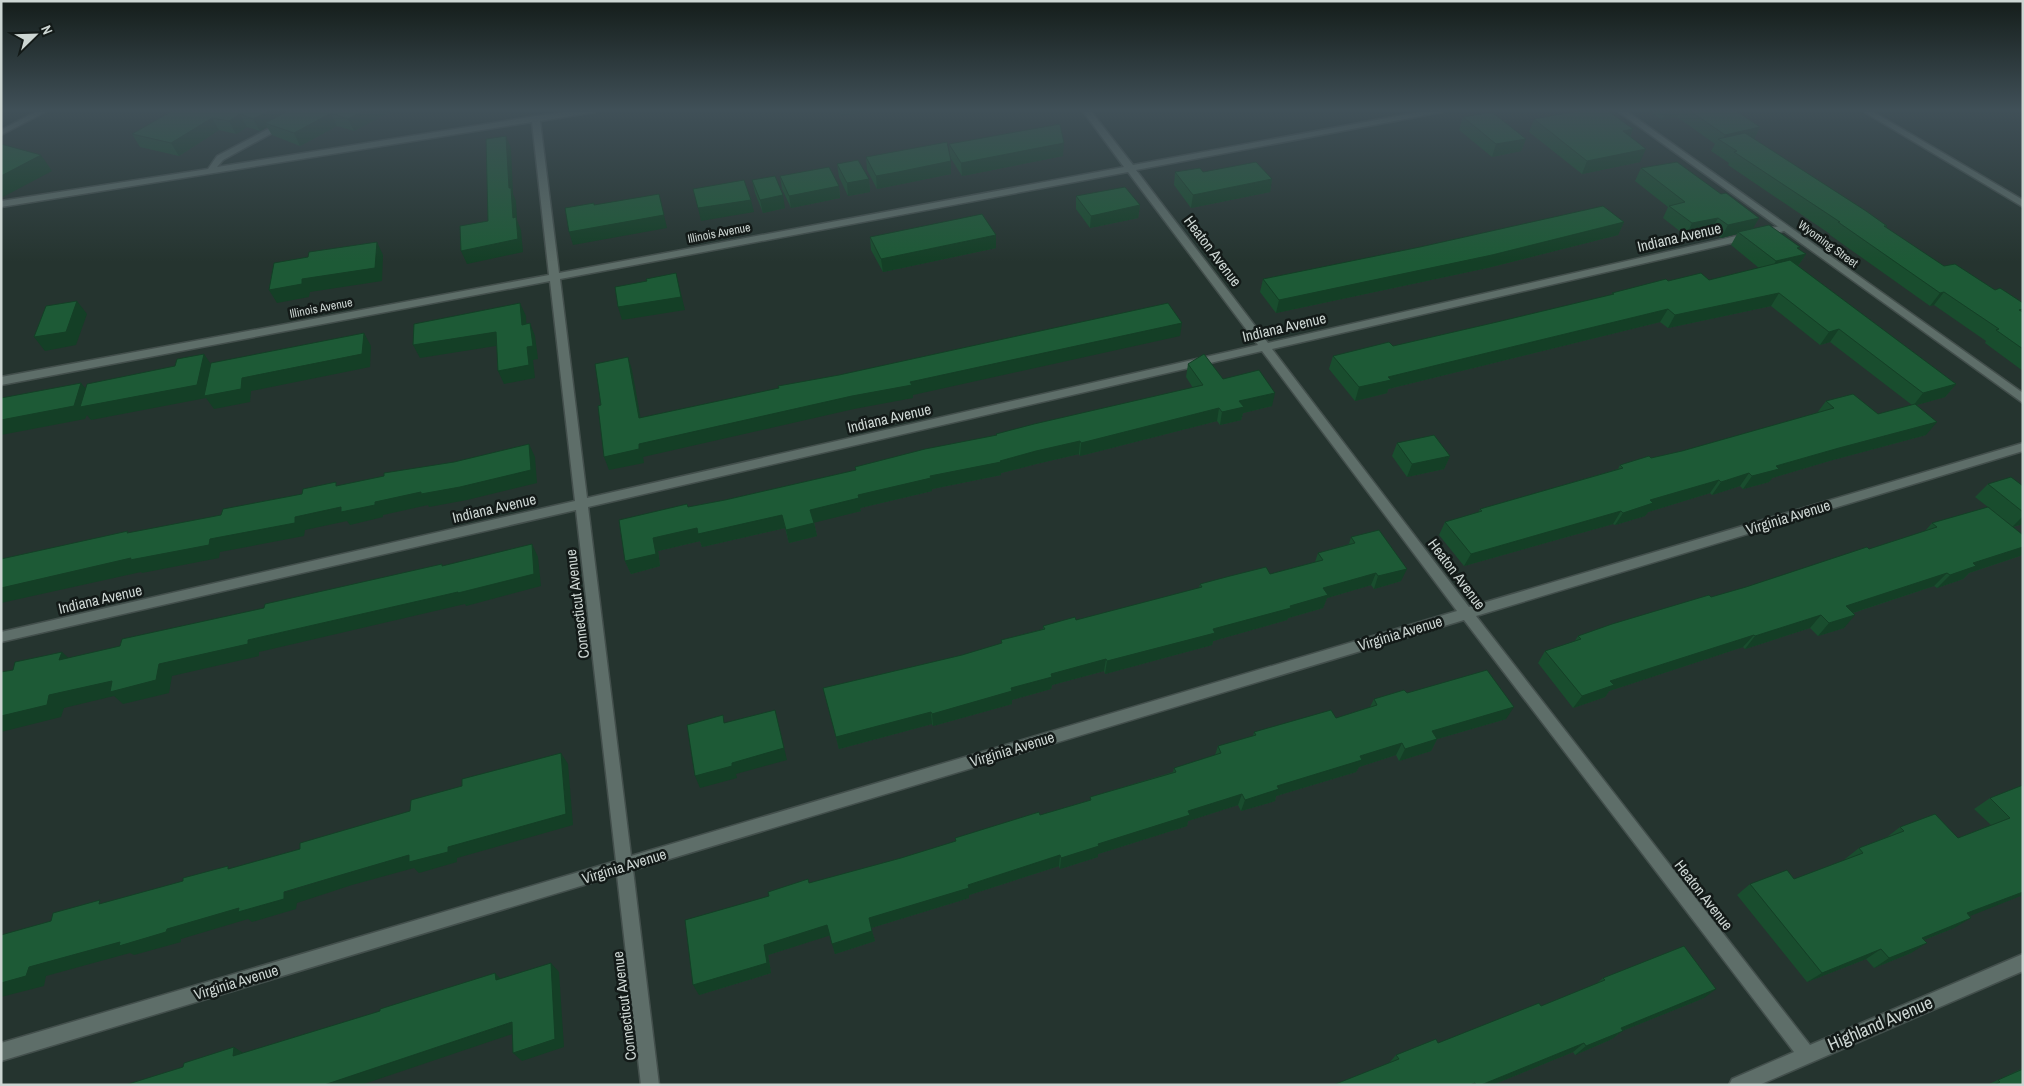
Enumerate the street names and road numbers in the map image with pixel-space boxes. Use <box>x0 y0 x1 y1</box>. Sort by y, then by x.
street label: Heaton Avenue <box>1179 211 1247 291</box>
street label: Indiana Avenue <box>1635 217 1723 257</box>
street label: Wyoming Street <box>1795 217 1861 271</box>
street label: Illinois Avenue <box>686 219 752 247</box>
street label: Illinois Avenue <box>288 294 354 322</box>
street label: Indiana Avenue <box>1240 307 1328 347</box>
street label: Indiana Avenue <box>845 398 933 438</box>
street label: Indiana Avenue <box>450 488 538 528</box>
street label: Virginia Avenue <box>1743 494 1833 540</box>
street label: Heaton Avenue <box>1423 534 1491 614</box>
street label: Connecticut Avenue <box>560 548 594 660</box>
street label: Indiana Avenue <box>56 579 144 619</box>
street label: Virginia Avenue <box>1355 610 1445 656</box>
street label: Virginia Avenue <box>967 726 1057 772</box>
street label: Virginia Avenue <box>579 843 669 889</box>
street label: Heaton Avenue <box>1670 855 1738 935</box>
street label: Connecticut Avenue <box>607 950 641 1062</box>
street label: Virginia Avenue <box>191 959 281 1005</box>
street label: Highland Avenue <box>1823 990 1937 1056</box>

